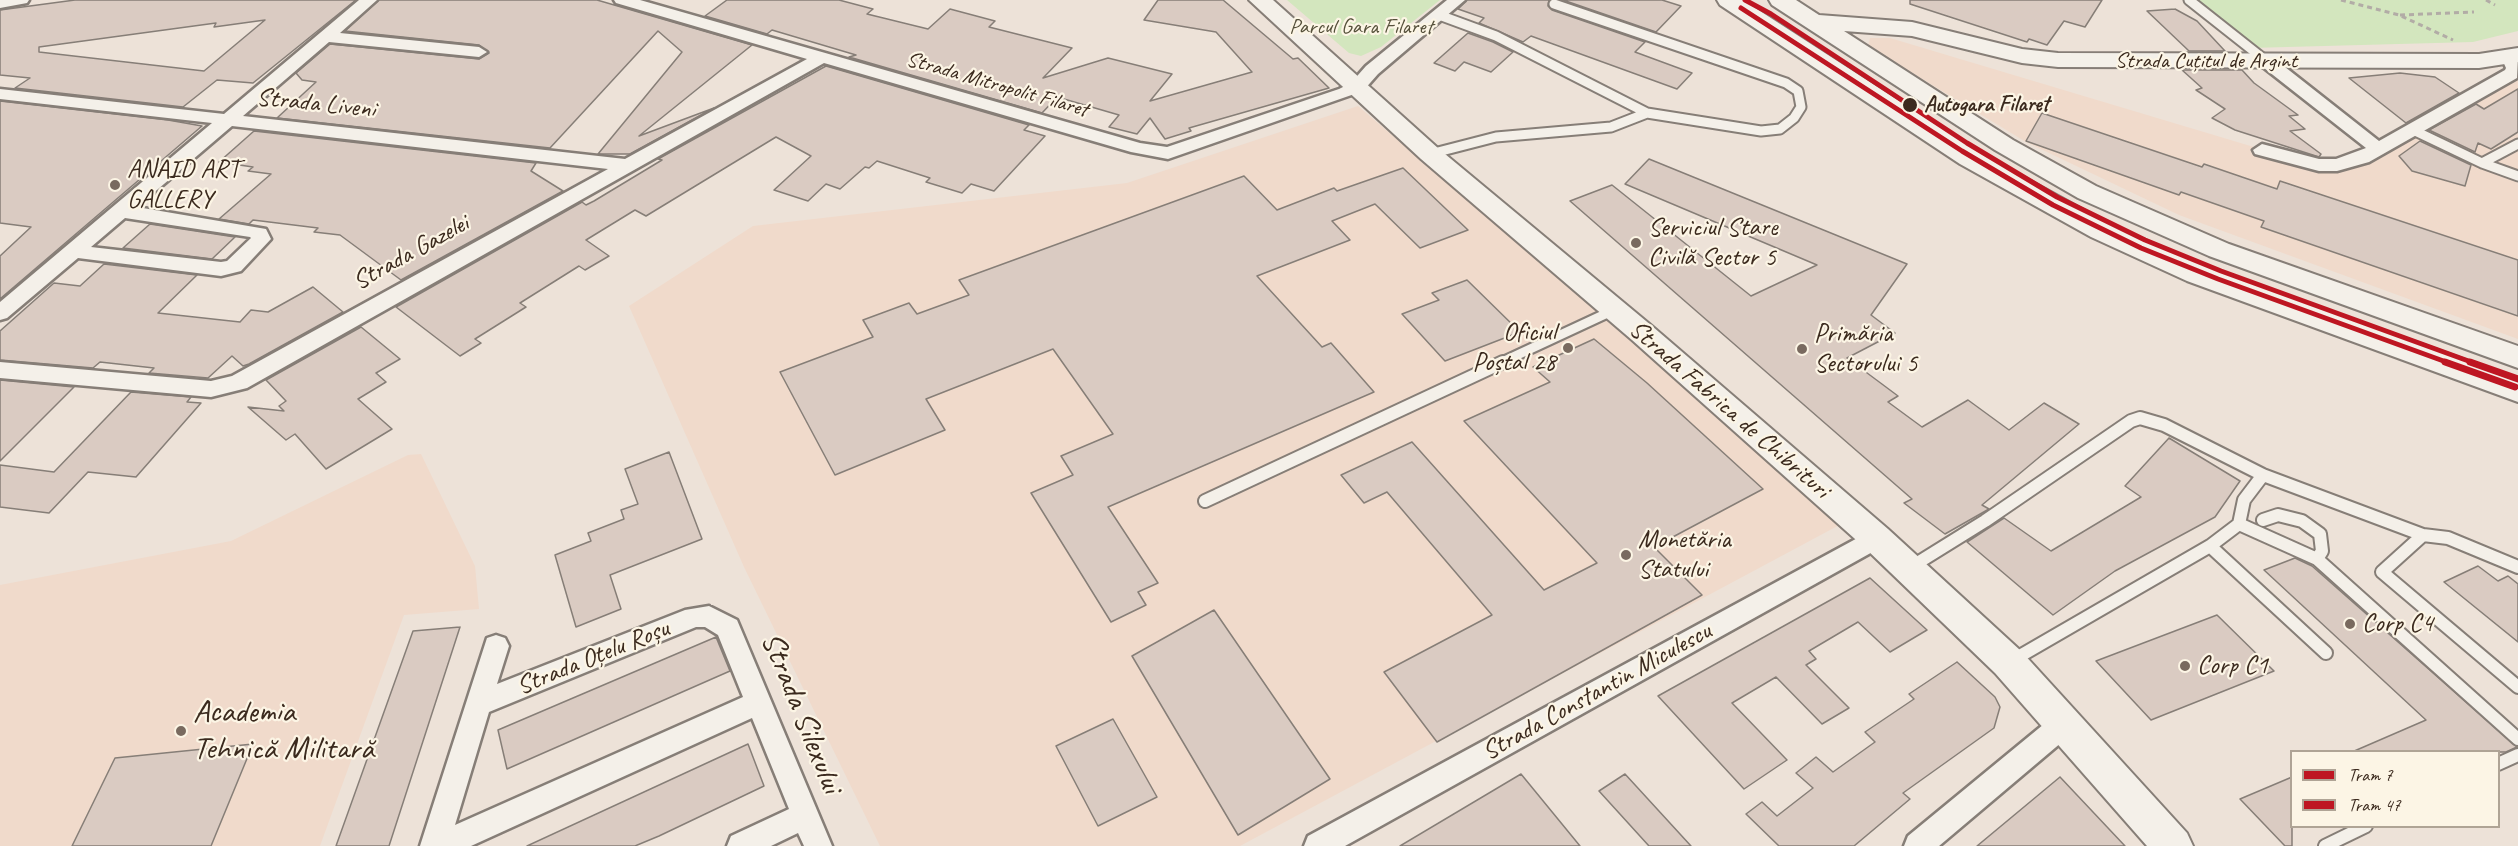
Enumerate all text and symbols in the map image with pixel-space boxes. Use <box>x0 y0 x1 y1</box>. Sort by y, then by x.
park label: Parcul Gara Filaret <box>1289 14 1433 40</box>
street label: Strada Mitropolit Filaret <box>903 46 1091 124</box>
street label: Strada Cuțitul de Argint <box>2115 48 2297 74</box>
street label: Strada Liveni <box>255 82 377 126</box>
place label: Autogara Filaret <box>1924 92 2049 118</box>
marker: Autogara Filaret <box>1901 96 1919 114</box>
place label: ANAID ART GALLERY <box>127 154 239 216</box>
marker: ANAID ART GALLERY <box>108 178 122 192</box>
street label: Strada Gazelei <box>348 208 474 298</box>
place label: Serviciul Stare Civilă Sector 5 <box>1648 212 1777 274</box>
marker: Serviciul Stare Civilă Sector 5 <box>1629 236 1643 250</box>
street label: Strada Fabrica de Chibrituri <box>1622 314 1836 506</box>
place label: Oficiul Poștal 28 <box>1473 317 1556 378</box>
place label: Primăria Sectorului 5 <box>1814 318 1917 380</box>
marker: Oficiul Poștal 28 <box>1561 341 1575 355</box>
marker: Primăria Sectorului 5 <box>1795 342 1809 356</box>
place label: Monetăria Statului <box>1638 524 1731 586</box>
marker: Monetăria Statului <box>1619 548 1633 562</box>
place label: Corp C4 <box>2362 608 2433 640</box>
street label: Strada Oțelu Roșu <box>512 613 674 703</box>
street label: Strada Constantin Miculescu <box>1477 616 1717 768</box>
marker: Corp C4 <box>2343 617 2357 631</box>
street label: Strada Silexului <box>751 627 851 799</box>
place label: Corp C1 <box>2197 650 2268 682</box>
marker: Corp C1 <box>2178 659 2192 673</box>
place label: Academia Tehnică Militară <box>193 694 374 769</box>
marker: Academia Tehnică Militară <box>174 724 188 738</box>
legend <box>2290 750 2500 828</box>
text: Tram 7 <box>2348 764 2393 786</box>
text: Tram 47 <box>2348 794 2401 816</box>

